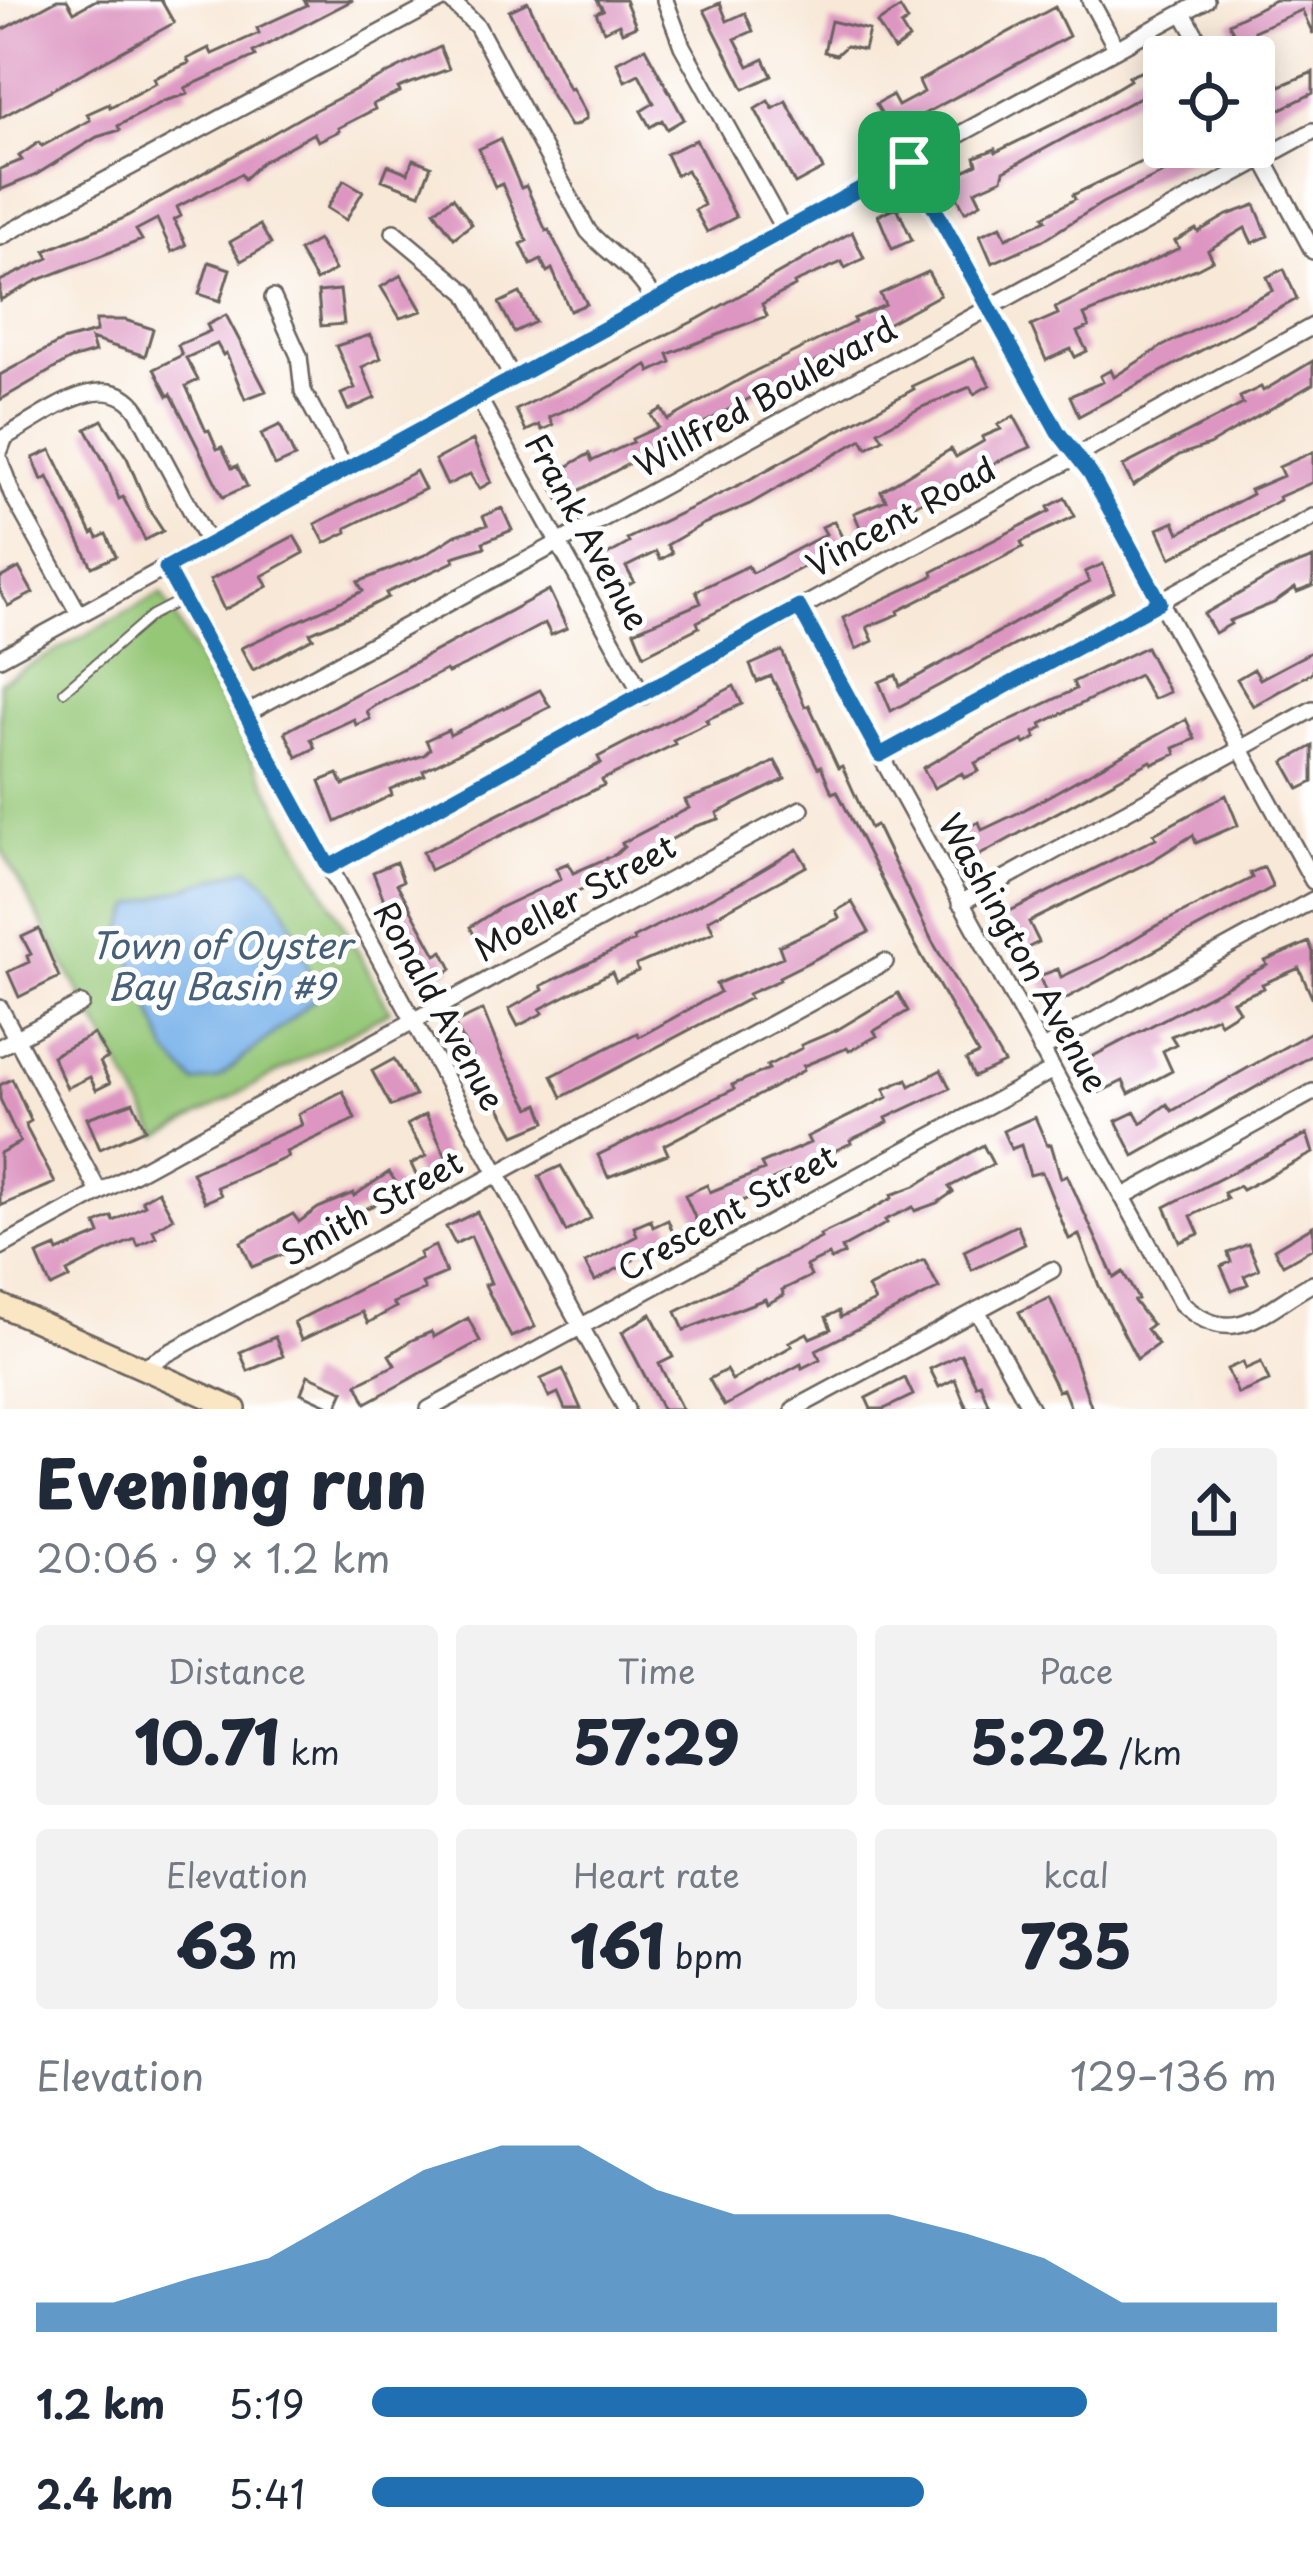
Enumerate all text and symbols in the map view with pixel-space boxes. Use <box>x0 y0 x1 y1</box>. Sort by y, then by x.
map controls <box>1143 36 1275 168</box>
button: locate <box>1143 36 1275 168</box>
pin <box>858 111 960 213</box>
icon: arrive <box>876 129 942 195</box>
street label: Willfred Boulevard <box>624 302 904 488</box>
street label: Frank Avenue <box>514 423 664 639</box>
street label: Vincent Road <box>796 442 1004 588</box>
street label: Washington Avenue <box>927 803 1122 1101</box>
street label: Moeller Street <box>464 820 684 972</box>
street label: Ronald Avenue <box>363 891 519 1119</box>
water label: Town of Oyster Bay Basin #9 <box>90 917 357 1012</box>
street label: Crescent Street <box>607 1130 845 1292</box>
street label: Smith Street <box>271 1136 471 1277</box>
text: Evening run <box>36 1432 427 1531</box>
button: share <box>1151 1448 1277 1574</box>
text: 20:06 · 9 × 1.2 km <box>36 1527 390 1586</box>
text: Distance <box>168 1645 306 1695</box>
text: Time <box>618 1645 695 1695</box>
text: Pace <box>1039 1645 1113 1695</box>
text: 10.71 <box>134 1695 280 1785</box>
text: 57:29 <box>573 1695 740 1785</box>
text: 5:22 <box>970 1695 1108 1785</box>
text: km <box>280 1726 340 1776</box>
text: /km <box>1108 1726 1182 1776</box>
text: Elevation <box>166 1849 308 1899</box>
text: Heart rate <box>573 1849 740 1899</box>
text: kcal <box>1043 1849 1109 1899</box>
text: 63 <box>176 1899 257 1989</box>
text: 161 <box>570 1899 664 1989</box>
text: 735 <box>1020 1899 1132 1989</box>
text: m <box>257 1930 298 1980</box>
text: bpm <box>664 1930 743 1980</box>
text: Elevation <box>36 2045 204 2104</box>
text: 129–136 m <box>1070 2045 1277 2104</box>
text: 1.2 km <box>36 2373 165 2432</box>
text: 5:19 <box>228 2373 305 2432</box>
text: 2.4 km <box>36 2463 173 2522</box>
text: 5:41 <box>228 2463 305 2522</box>

